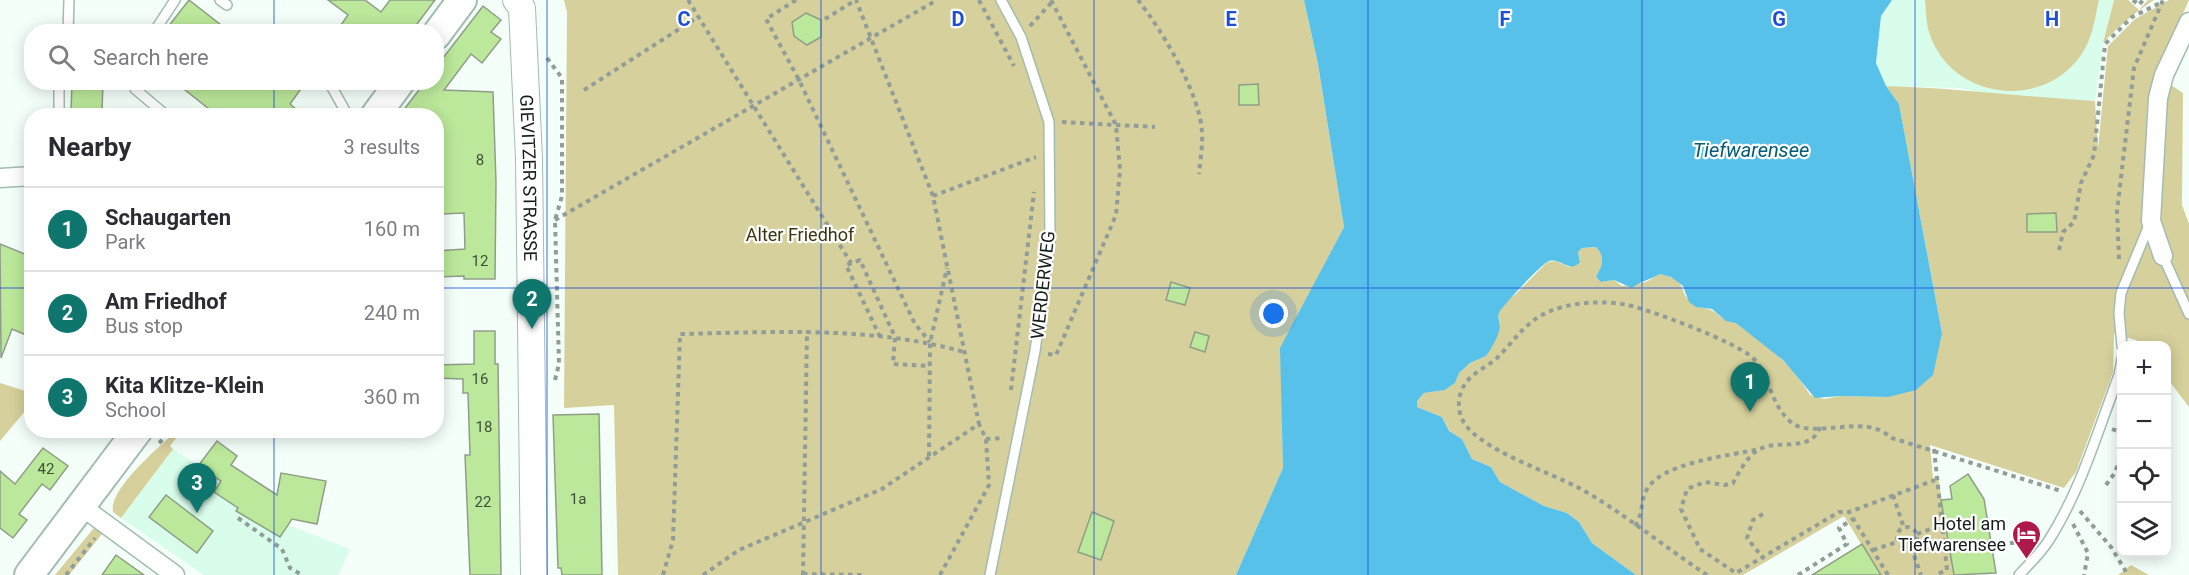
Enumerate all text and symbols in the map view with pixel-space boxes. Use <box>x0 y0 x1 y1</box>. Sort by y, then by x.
text: C <box>677 7 691 31</box>
text: D <box>952 7 965 31</box>
text: E <box>1225 7 1237 31</box>
text: F <box>1500 7 1511 31</box>
text: G <box>1772 7 1786 31</box>
text: H <box>2045 7 2059 31</box>
search box <box>24 24 444 90</box>
icon: search <box>45 41 78 74</box>
text: Search here <box>93 45 209 70</box>
street label: GIEVITZER STRASSE <box>516 94 541 261</box>
text: Nearby <box>48 132 131 162</box>
text: 3 results <box>344 135 420 159</box>
water label: Tiefwarensee <box>1693 138 1809 162</box>
house number: 8 <box>476 151 484 169</box>
text: Schaugarten <box>105 205 231 230</box>
text: 1 <box>62 217 73 241</box>
text: 160 m <box>364 217 420 241</box>
park label: Alter Friedhof <box>746 224 855 245</box>
text: Park <box>105 230 145 254</box>
street label: WERDERWEG <box>1026 230 1059 340</box>
house number: 12 <box>472 252 488 270</box>
pin: 2 <box>512 280 552 329</box>
text: Am Friedhof <box>105 289 227 314</box>
your location <box>1259 299 1288 328</box>
text: 2 <box>62 301 73 325</box>
text: 240 m <box>364 301 420 325</box>
text: Bus stop <box>105 314 183 338</box>
map controls <box>2117 341 2171 557</box>
button: + <box>2117 341 2171 395</box>
pin: 1 <box>1730 362 1770 412</box>
house number: 16 <box>472 370 488 388</box>
text: Kita Klitze-Klein <box>105 373 264 398</box>
text: 3 <box>62 385 73 409</box>
text: 360 m <box>364 385 420 409</box>
button: − <box>2117 395 2171 449</box>
text: School <box>105 398 166 422</box>
house number: 18 <box>476 418 492 436</box>
button: locate <box>2117 449 2171 503</box>
house number: 42 <box>38 460 54 478</box>
pin: 3 <box>178 464 216 513</box>
house number: 1a <box>570 490 586 508</box>
house number: 22 <box>475 493 491 511</box>
button: layers <box>2117 503 2171 557</box>
place label: Hotel am Tiefwarensee <box>1898 513 2006 555</box>
hotel icon: Hotel am Tiefwarensee <box>2011 518 2043 560</box>

